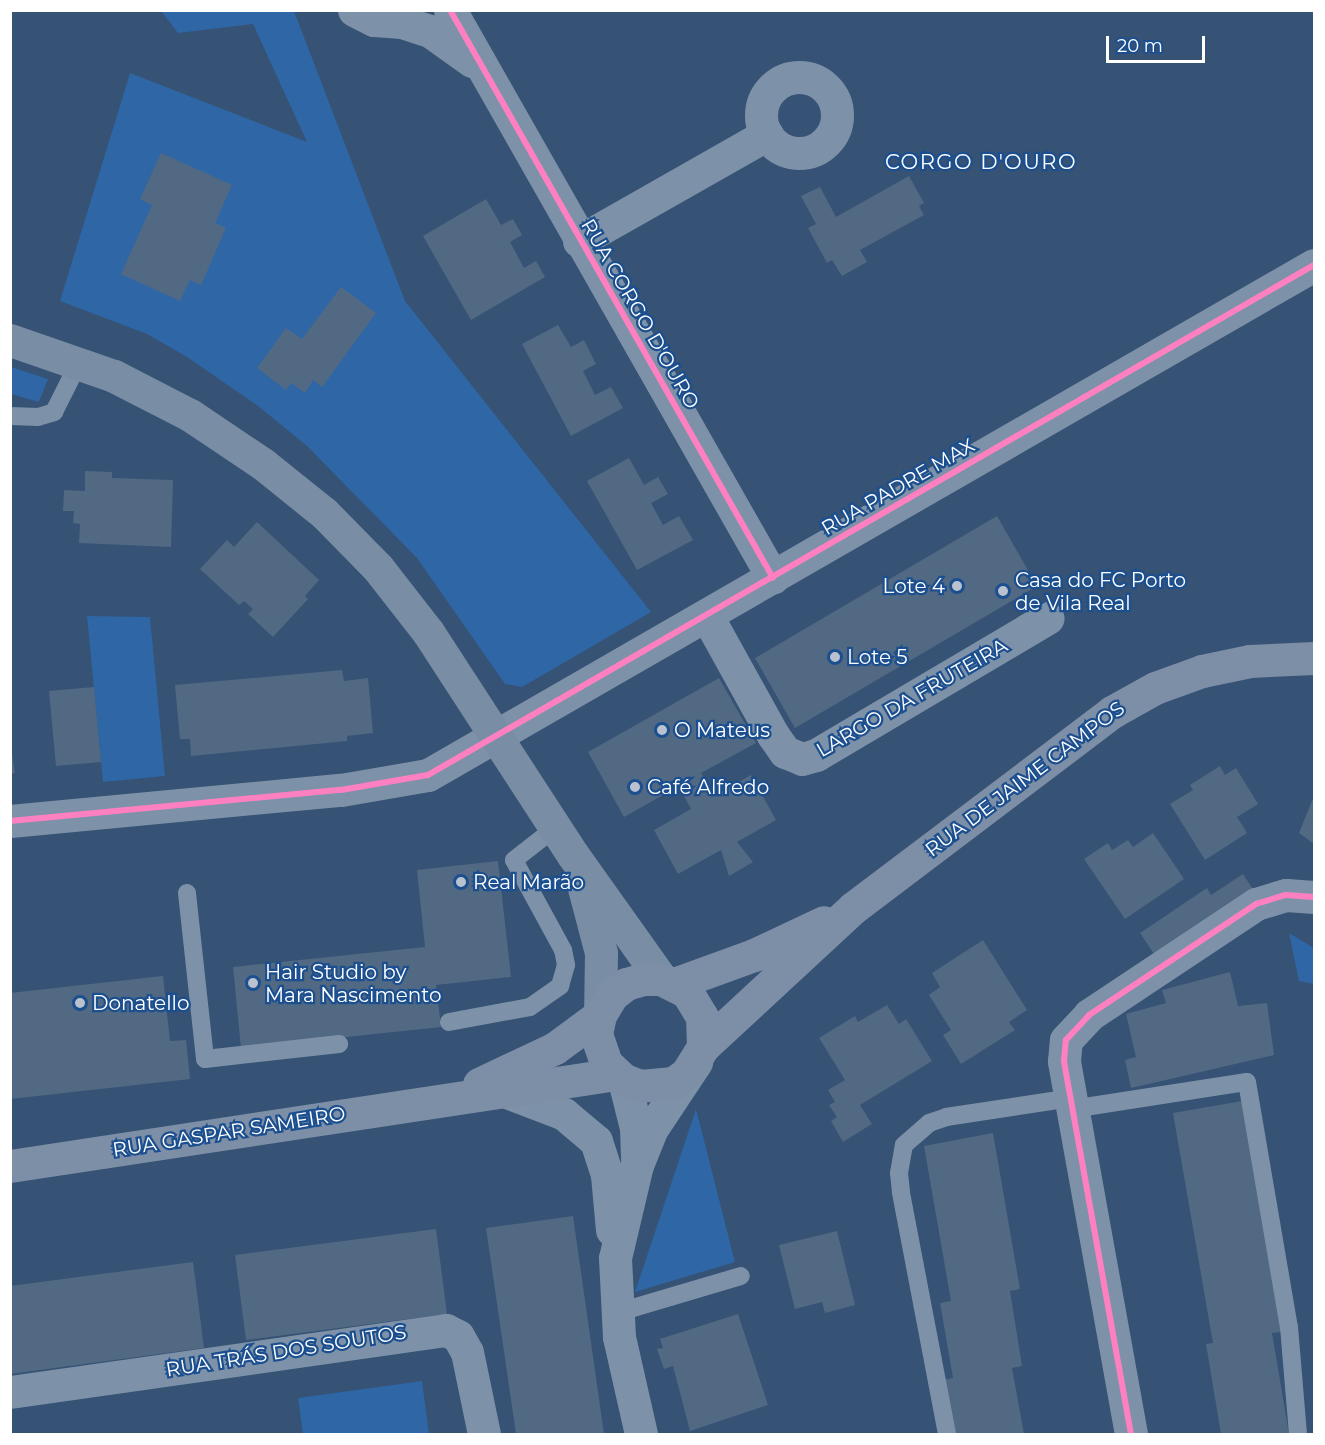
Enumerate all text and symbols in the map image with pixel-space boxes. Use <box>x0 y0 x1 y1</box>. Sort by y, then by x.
scale bar <box>1109 24 1208 62</box>
text: 20 m <box>1117 35 1163 57</box>
district label: CORGO D'OURO <box>885 149 1077 175</box>
street label: RUA CORGO D'OURO <box>576 215 704 413</box>
street label: RUA PADRE MAX <box>817 433 979 541</box>
place label: Casa do FC Porto de Vila Real <box>1015 568 1186 615</box>
place label: Lote 4 <box>883 574 945 598</box>
marker: Lote 4 <box>950 579 964 593</box>
marker: Casa do FC Porto de Vila Real <box>996 584 1010 598</box>
street label: LARGO DA FRUTEIRA <box>812 634 1012 762</box>
place label: Lote 5 <box>847 645 908 669</box>
marker: Lote 5 <box>828 650 842 664</box>
street label: RUA DE JAIME CAMPOS <box>921 696 1129 862</box>
place label: O Mateus <box>674 718 770 742</box>
marker: O Mateus <box>655 723 669 737</box>
place label: Café Alfredo <box>647 775 769 799</box>
marker: Café Alfredo <box>628 780 642 794</box>
place label: Real Marão <box>473 870 584 894</box>
marker: Real Marão <box>454 875 468 889</box>
place label: Hair Studio by Mara Nascimento <box>265 960 442 1007</box>
marker: Hair Studio by Mara Nascimento <box>246 976 260 990</box>
place label: Donatello <box>92 991 190 1015</box>
marker: Donatello <box>73 996 87 1010</box>
street label: RUA GASPAR SAMEIRO <box>111 1102 347 1162</box>
street label: RUA TRÁS DOS SOUTOS <box>164 1320 408 1382</box>

